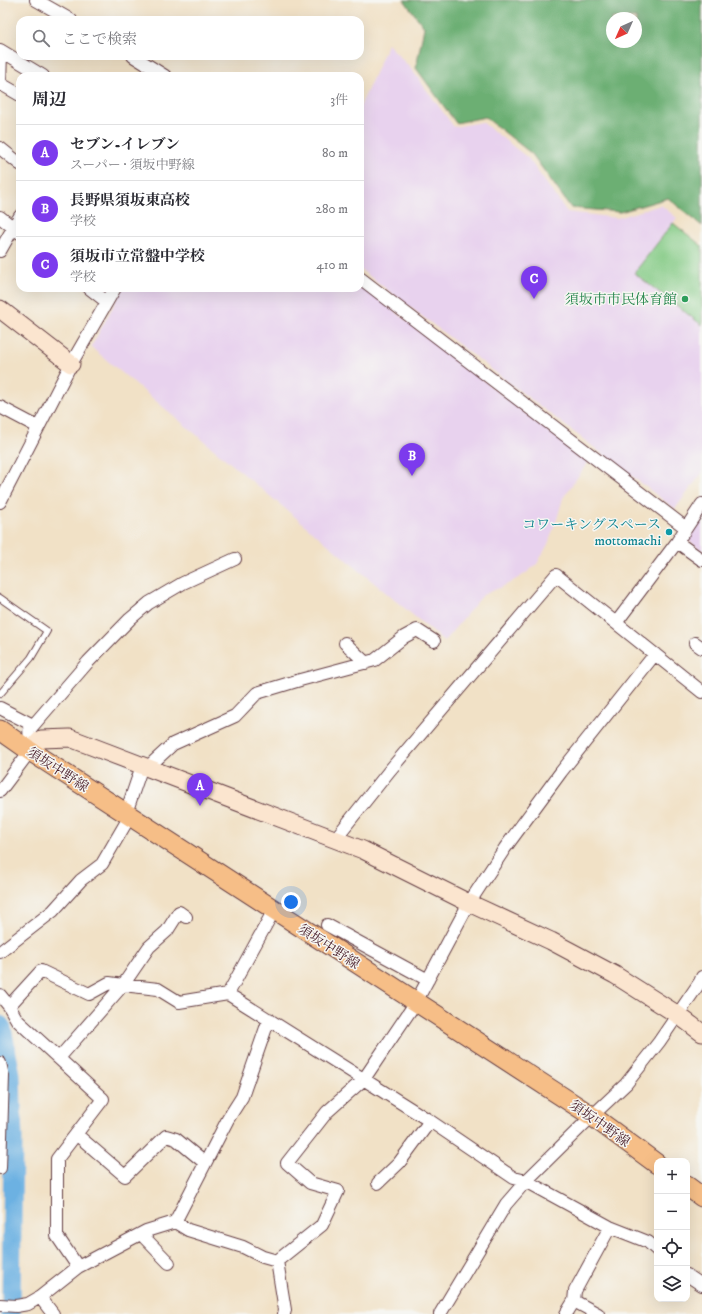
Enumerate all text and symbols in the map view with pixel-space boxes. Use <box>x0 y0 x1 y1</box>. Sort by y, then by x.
north arrow <box>606 12 642 48</box>
search box <box>16 16 364 60</box>
icon: search <box>30 27 52 49</box>
text: ここで検索 <box>62 30 137 49</box>
text: 周辺 <box>32 89 66 111</box>
text: 3件 <box>330 92 348 108</box>
text: セブン-イレブン <box>70 135 180 154</box>
text: A <box>41 145 49 161</box>
text: 80 m <box>322 145 348 161</box>
text: スーパー · 須坂中野線 <box>70 157 194 173</box>
text: 長野県須坂東高校 <box>70 191 190 210</box>
text: B <box>41 201 49 217</box>
text: 280 m <box>316 201 348 217</box>
text: 学校 <box>70 213 96 229</box>
text: 須坂市立常盤中学校 <box>70 247 205 266</box>
text: C <box>41 257 49 273</box>
text: 410 m <box>316 257 348 273</box>
pin: C <box>521 266 547 299</box>
text: 学校 <box>70 269 96 285</box>
place label: 須坂市市民体育館 <box>565 291 677 309</box>
marker: 須坂市市民体育館 <box>680 294 690 304</box>
pin: B <box>399 443 425 476</box>
place label: コワーキングスペース mottomachi <box>522 516 661 550</box>
marker: コワーキングスペース mottomachi <box>664 527 674 537</box>
street label: 須坂中野線 <box>23 743 92 796</box>
pin: A <box>187 773 213 806</box>
your location <box>281 892 301 912</box>
street label: 須坂中野線 <box>294 920 363 973</box>
street label: 須坂中野線 <box>566 1096 633 1151</box>
map controls <box>654 1158 690 1302</box>
button: + <box>654 1158 690 1194</box>
button: − <box>654 1194 690 1230</box>
button: locate <box>654 1230 690 1266</box>
button: layers <box>654 1266 690 1302</box>

